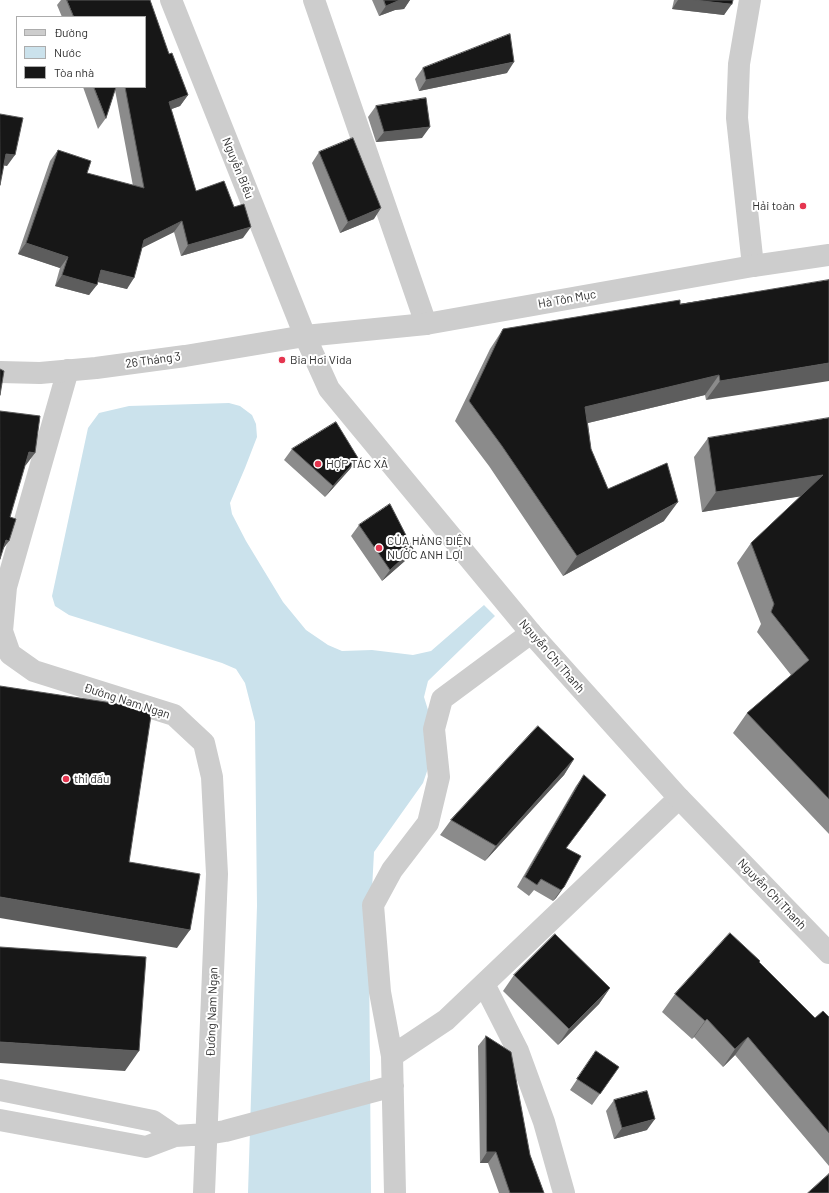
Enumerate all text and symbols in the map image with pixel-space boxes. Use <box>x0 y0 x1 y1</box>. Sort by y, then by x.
legend <box>16 16 146 88</box>
text: Đường <box>54 25 88 39</box>
text: Nước <box>54 45 81 59</box>
text: Tòa nhà <box>54 65 94 79</box>
street label: Nguyễn Biểu <box>219 135 257 201</box>
place label: Hải toàn <box>752 199 795 213</box>
marker: Hải toàn <box>798 201 808 211</box>
street label: Hà Tôn Mục <box>537 287 597 311</box>
street label: 26 Tháng 3 <box>124 349 182 371</box>
place label: Bia Hơi Vida <box>290 353 352 367</box>
marker: Bia Hơi Vida <box>277 355 287 365</box>
place label: HỢP TÁC XÃ <box>326 457 388 471</box>
marker: HỢP TÁC XÃ <box>313 459 323 469</box>
place label: CỦA HÀNG ĐIỆN NƯỚC ANH LỢI <box>387 534 471 562</box>
marker: CỦA HÀNG ĐIỆN NƯỚC ANH LỢI <box>374 543 384 553</box>
street label: Nguyễn Chí Thanh <box>516 616 588 696</box>
street label: Đường Nam Ngạn <box>82 680 172 722</box>
place label: thi đấu <box>74 772 109 786</box>
marker: thi đấu <box>61 774 71 784</box>
street label: Nguyễn Chí Thanh <box>735 856 809 932</box>
street label: Đường Nam Ngạn <box>203 967 221 1057</box>

